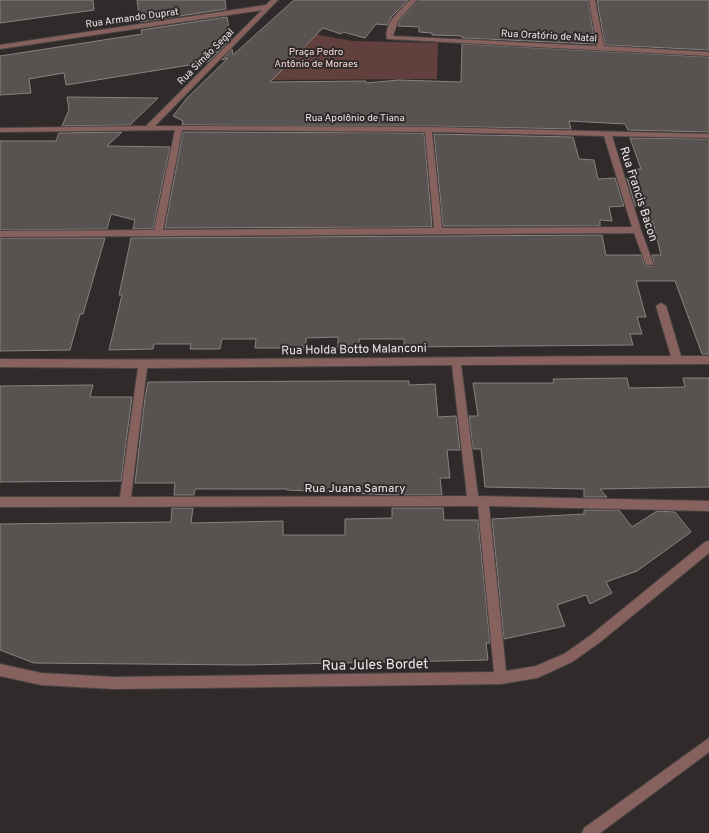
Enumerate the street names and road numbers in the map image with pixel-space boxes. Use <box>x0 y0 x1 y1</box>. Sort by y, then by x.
street label: Rua Armando Duprat <box>85 5 180 31</box>
street label: Rua Simão Segal <box>175 26 237 88</box>
street label: Rua Oratório de Natal <box>500 27 597 46</box>
street label: Rua Apolônio de Tiana <box>305 112 405 125</box>
street label: Rua Francis Bacon <box>615 145 661 244</box>
street label: Rua Holda Botto Malanconi <box>281 341 427 359</box>
street label: Rua Juana Samary <box>304 481 406 497</box>
street label: Rua Jules Bordet <box>321 656 429 675</box>

